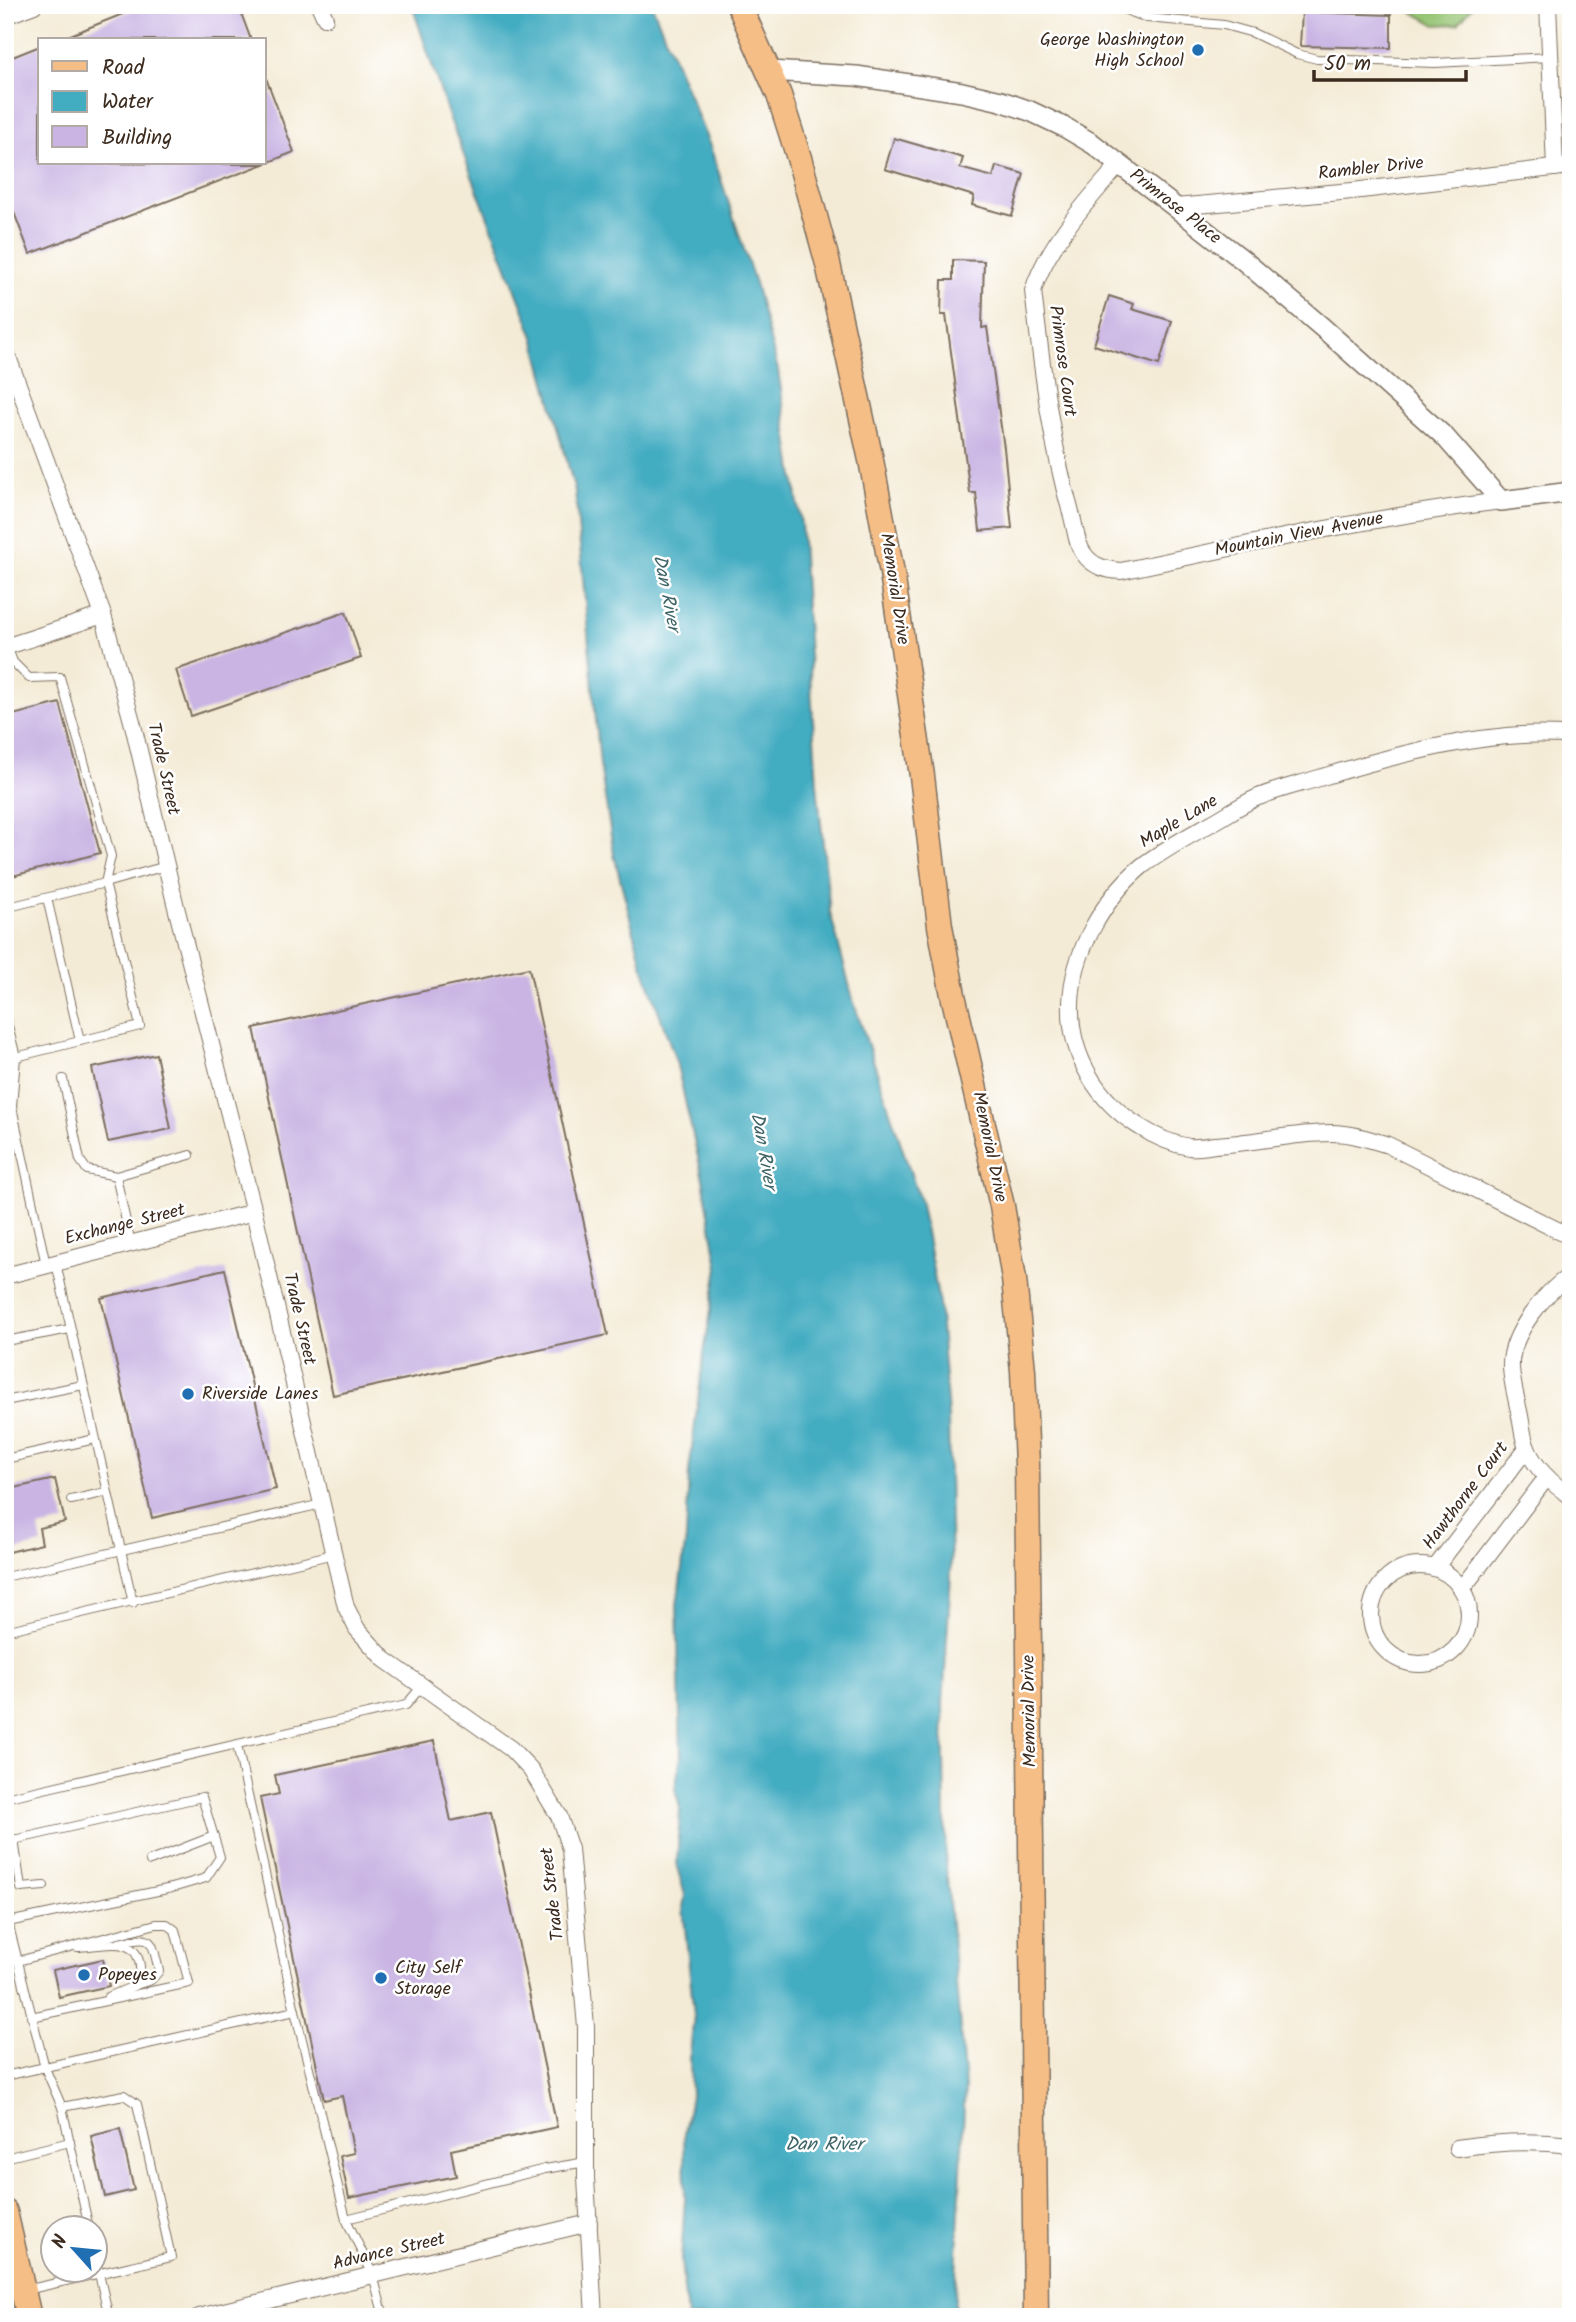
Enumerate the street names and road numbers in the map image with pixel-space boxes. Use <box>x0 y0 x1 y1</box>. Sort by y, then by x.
street label: Rambler Drive <box>1317 149 1425 189</box>
street label: Primrose Place <box>1123 162 1227 252</box>
street label: Primrose Court <box>1040 304 1084 419</box>
street label: Mountain View Avenue <box>1212 504 1386 566</box>
street label: Memorial Drive <box>871 531 917 647</box>
street label: Trade Street <box>138 720 188 819</box>
street label: Maple Lane <box>1134 787 1224 857</box>
street label: Memorial Drive <box>963 1089 1015 1205</box>
street label: Exchange Street <box>62 1196 189 1254</box>
street label: Trade Street <box>274 1270 324 1369</box>
street label: Hawthorne Court <box>1416 1435 1517 1556</box>
street label: Memorial Drive <box>1015 1654 1045 1768</box>
street label: Trade Street <box>533 1845 573 1942</box>
street label: Advance Street <box>330 2225 449 2279</box>

